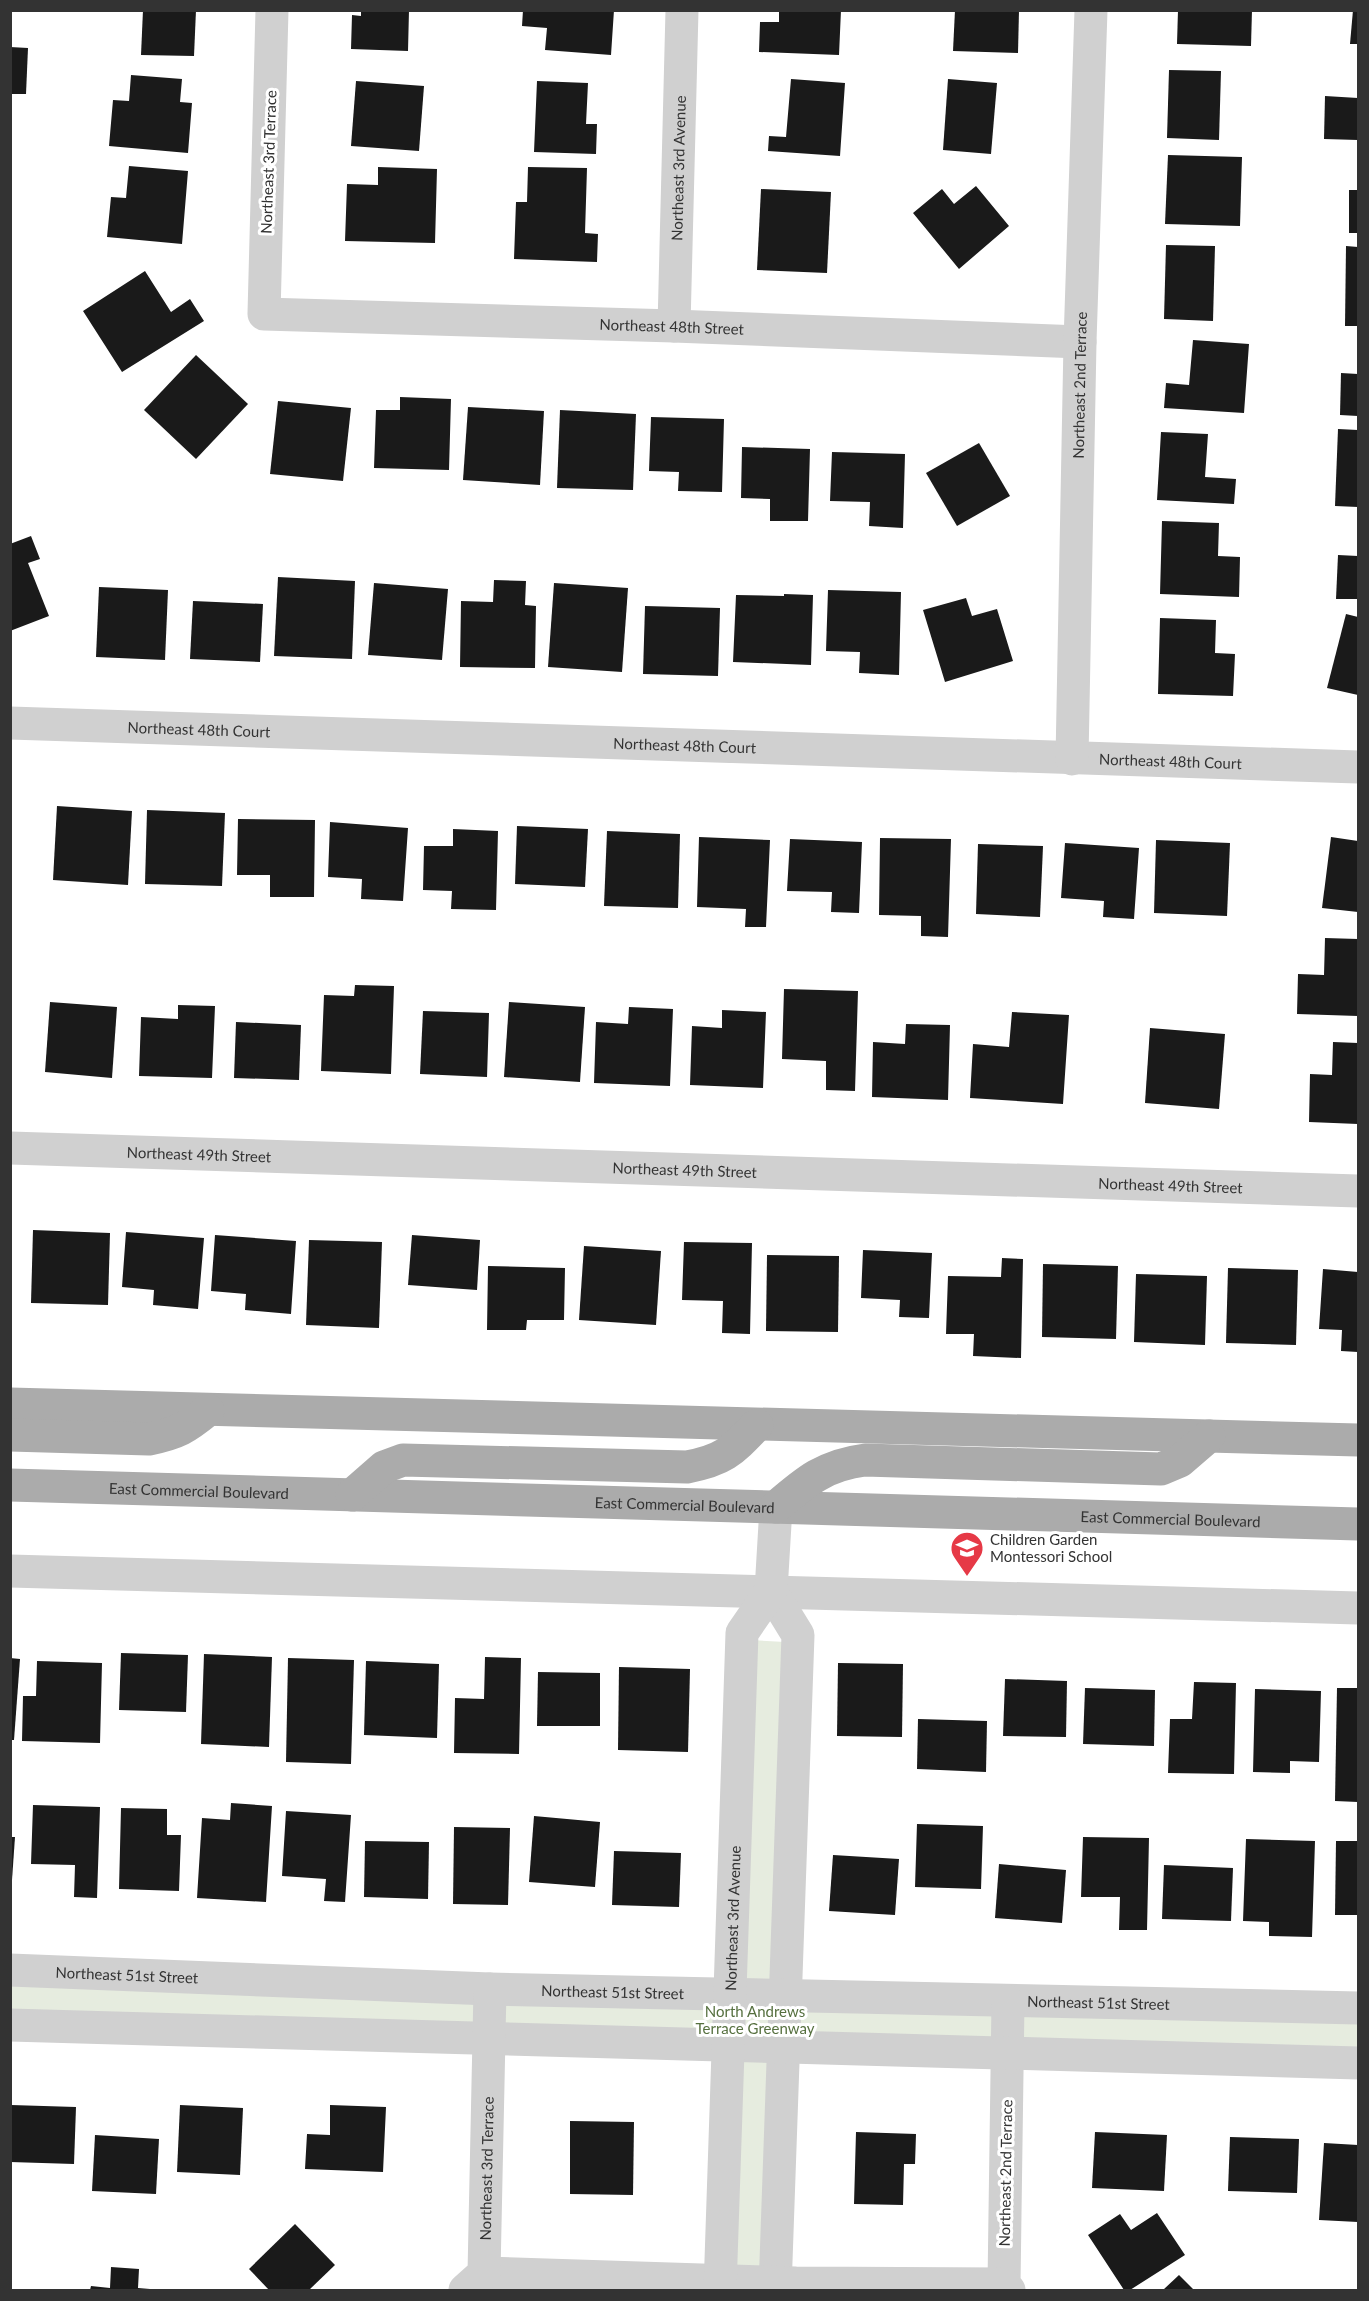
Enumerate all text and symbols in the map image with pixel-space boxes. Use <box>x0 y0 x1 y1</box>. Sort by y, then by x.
street label: Northeast 3rd Terrace <box>256 90 280 234</box>
street label: Northeast 3rd Avenue <box>667 95 689 241</box>
street label: Northeast 2nd Terrace <box>1069 311 1090 459</box>
street label: Northeast 48th Street <box>599 315 745 338</box>
street label: Northeast 48th Court <box>127 718 271 741</box>
street label: Northeast 48th Court <box>613 734 757 756</box>
street label: Northeast 48th Court <box>1099 750 1243 772</box>
street label: Northeast 49th Street <box>126 1143 272 1165</box>
street label: Northeast 49th Street <box>612 1158 758 1181</box>
street label: Northeast 49th Street <box>1098 1174 1244 1196</box>
street label: East Commercial Boulevard <box>109 1479 289 1502</box>
street label: East Commercial Boulevard <box>594 1493 775 1516</box>
street label: East Commercial Boulevard <box>1080 1507 1261 1530</box>
school or university icon: Children Garden Montessori School <box>949 1530 985 1577</box>
place label: Children Garden Montessori School <box>990 1530 1112 1565</box>
street label: Northeast 3rd Avenue <box>721 1845 744 1991</box>
street label: Northeast 51st Street <box>55 1963 199 1986</box>
street label: Northeast 51st Street <box>541 1981 685 2002</box>
street label: Northeast 51st Street <box>1027 1992 1171 2013</box>
park label: North Andrews Terrace Greenway <box>696 2002 815 2037</box>
street label: Northeast 3rd Terrace <box>476 2096 497 2241</box>
street label: Northeast 2nd Terrace <box>995 2099 1015 2247</box>

